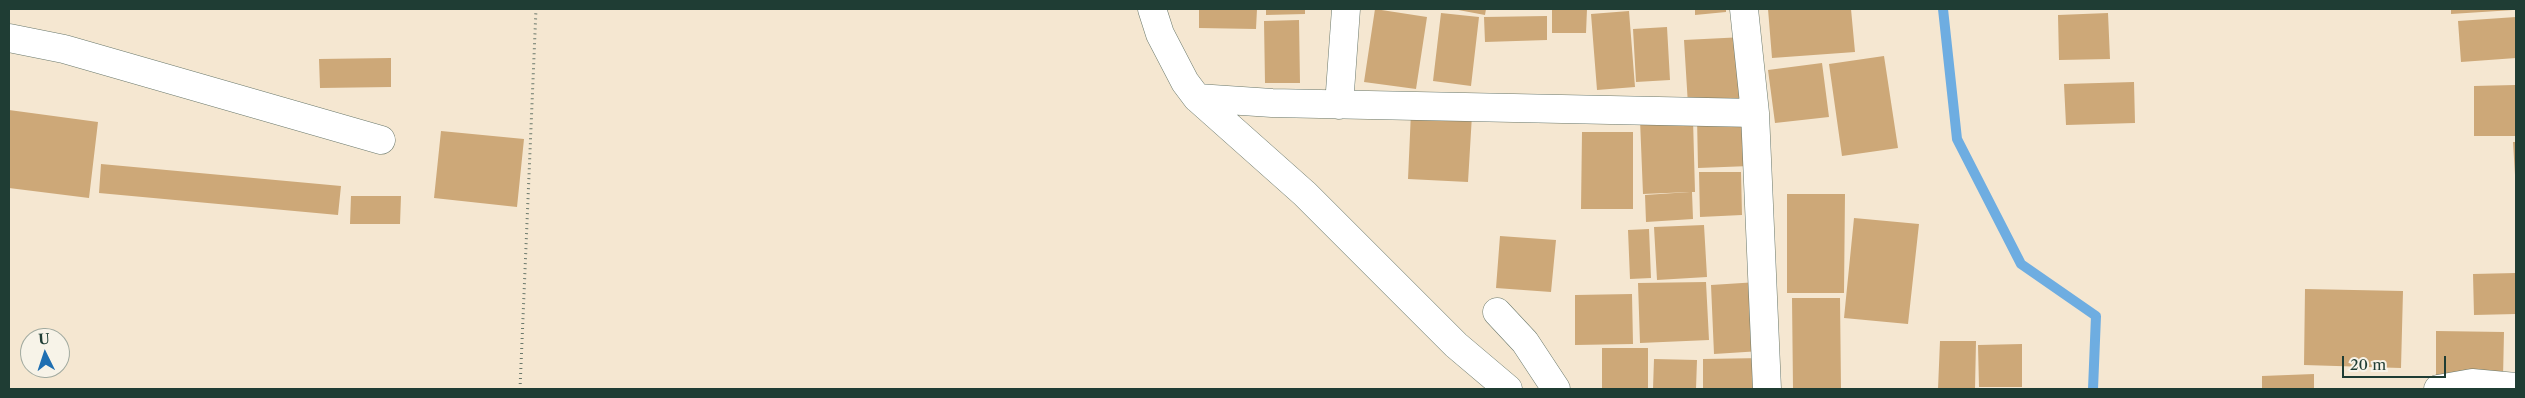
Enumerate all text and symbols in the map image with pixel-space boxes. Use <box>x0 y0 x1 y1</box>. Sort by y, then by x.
north arrow <box>20 328 70 378</box>
text: U <box>38 330 50 348</box>
scale bar <box>2345 346 2449 378</box>
text: 20 m <box>2350 355 2386 374</box>

